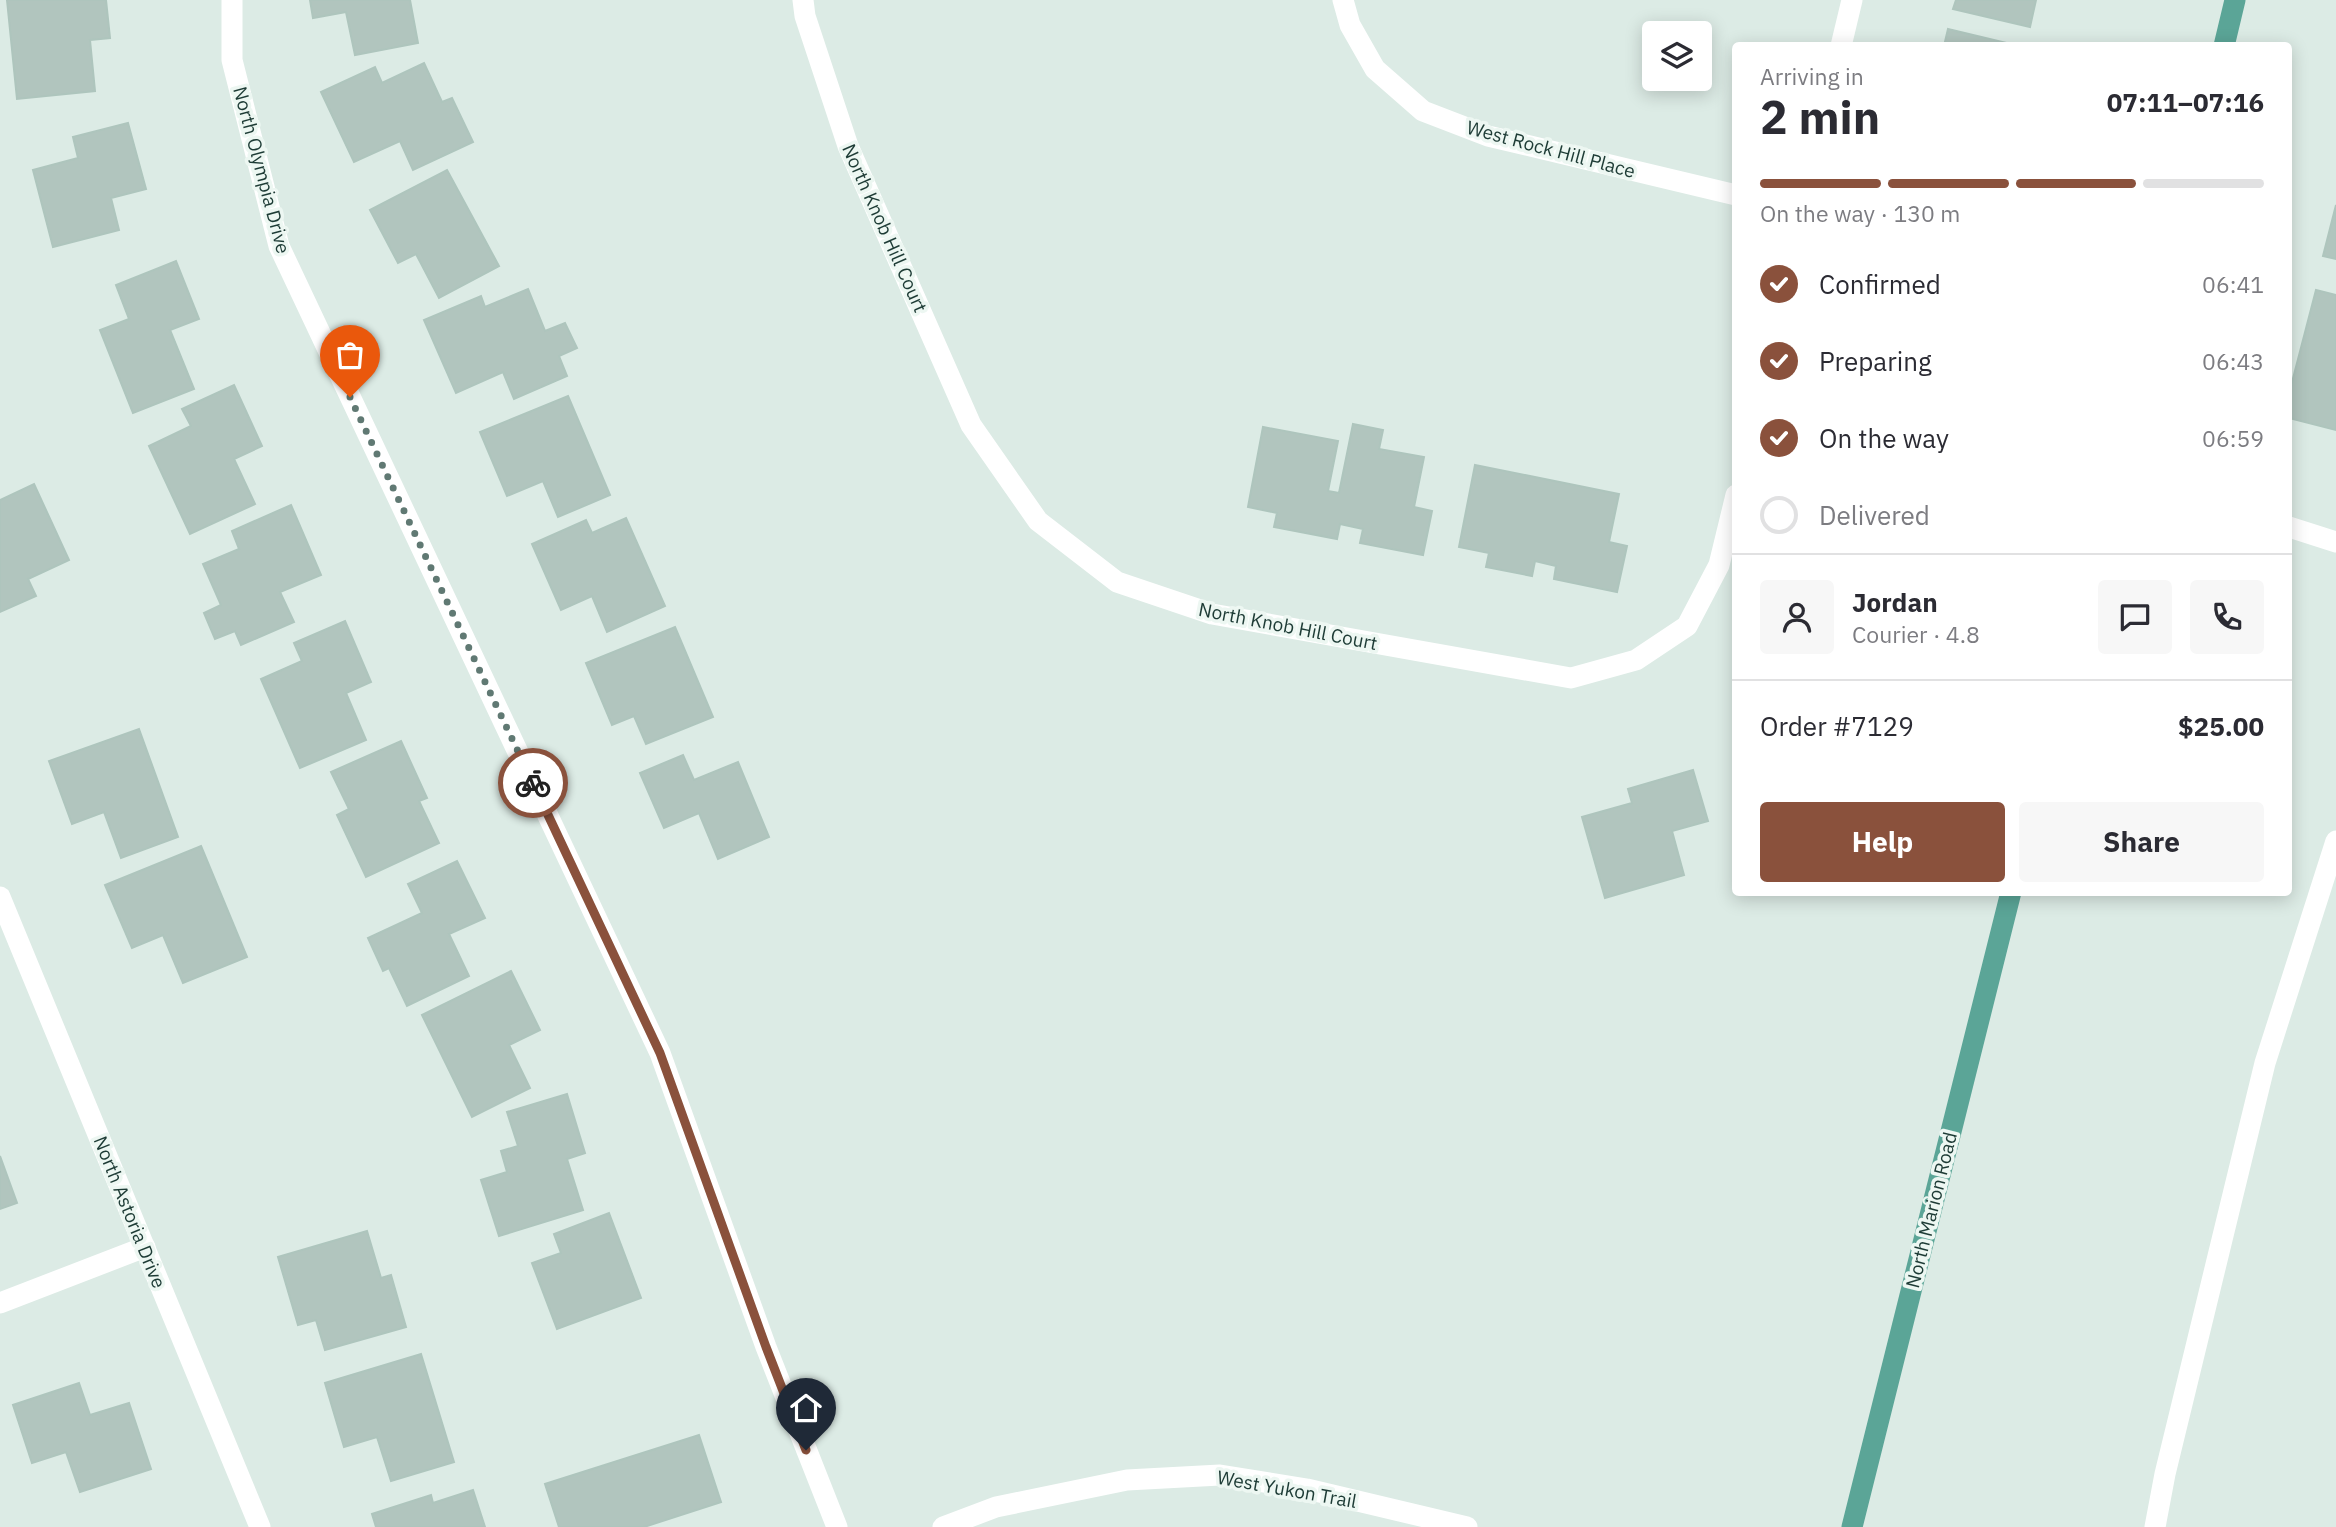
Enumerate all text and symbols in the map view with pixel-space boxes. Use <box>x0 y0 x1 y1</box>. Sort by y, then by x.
map controls <box>1642 21 1712 91</box>
button: layers <box>1642 21 1712 91</box>
text: Arriving in <box>1760 61 1864 91</box>
street label: North Olympia Drive <box>228 84 296 256</box>
text: 07:11–07:16 <box>2107 85 2264 119</box>
text: 2 min <box>1760 87 1880 147</box>
street label: West Rock Hill Place <box>1464 115 1638 183</box>
street label: North Knob Hill Court <box>837 140 933 316</box>
text: On the way · 130 m <box>1760 198 1960 228</box>
icon: check <box>1760 265 1798 303</box>
text: Confirmed <box>1819 267 1941 301</box>
text: 06:41 <box>2202 269 2264 299</box>
pin <box>320 325 380 397</box>
icon: bag <box>331 336 369 374</box>
icon: check <box>1760 342 1798 380</box>
text: Preparing <box>1819 344 1932 378</box>
text: 06:43 <box>2202 346 2264 376</box>
icon: check <box>1760 419 1798 457</box>
text: On the way <box>1819 421 1949 455</box>
text: 06:59 <box>2202 423 2264 453</box>
text: Delivered <box>1819 498 1930 532</box>
button: person <box>1760 580 1834 654</box>
button: chat <box>2098 580 2172 654</box>
button: phone <box>2190 580 2264 654</box>
text: Jordan <box>1852 585 1938 619</box>
street label: North Knob Hill Court <box>1197 597 1379 655</box>
text: Courier · 4.8 <box>1852 619 1980 649</box>
text: Order #7129 <box>1760 709 1914 743</box>
text: $25.00 <box>2178 709 2264 743</box>
courier <box>498 748 568 818</box>
icon: bike <box>514 764 552 802</box>
button: Help <box>1760 802 2005 882</box>
button: Share <box>2019 802 2264 882</box>
street label: North Marion Road <box>1900 1129 1962 1291</box>
street label: North Astoria Drive <box>89 1132 171 1292</box>
pin <box>776 1378 836 1450</box>
icon: home <box>787 1389 825 1427</box>
street label: West Yukon Trail <box>1215 1465 1359 1513</box>

